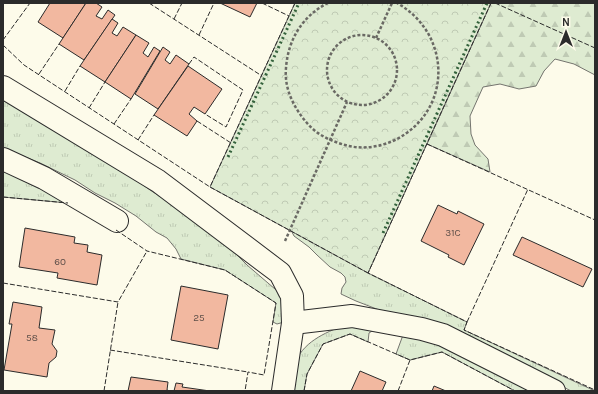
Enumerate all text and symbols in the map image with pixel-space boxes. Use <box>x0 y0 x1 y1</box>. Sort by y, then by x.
north arrow <box>546 12 586 52</box>
text: N <box>562 16 570 29</box>
house number: 31C <box>445 227 461 239</box>
house number: 60 <box>54 256 66 268</box>
house number: 25 <box>193 312 205 324</box>
house number: 58 <box>26 332 38 344</box>

